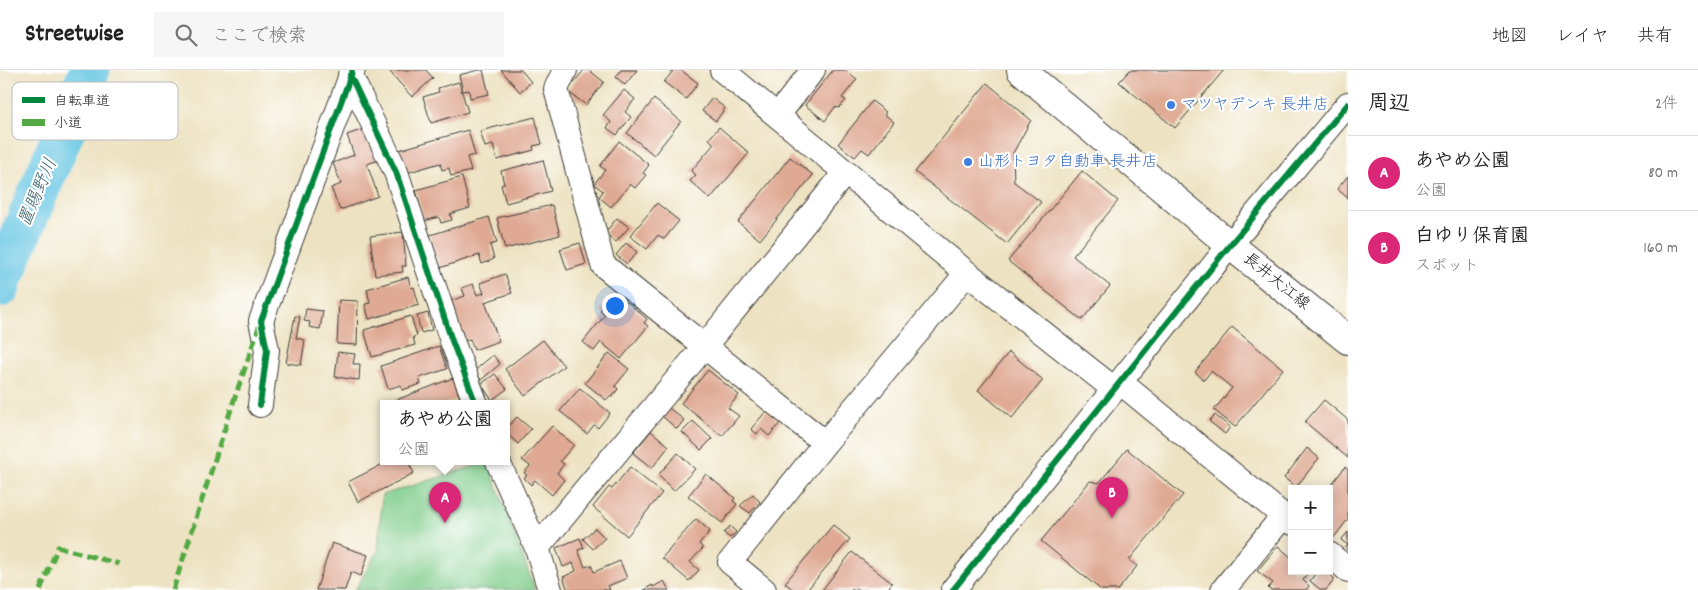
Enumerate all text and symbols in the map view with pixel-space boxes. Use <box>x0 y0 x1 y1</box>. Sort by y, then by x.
search box <box>154 12 504 57</box>
text: Streetwise <box>25 18 124 52</box>
icon: search <box>172 21 200 49</box>
text: ここで検索 <box>212 24 307 51</box>
text: 地図 <box>1492 25 1528 50</box>
text: レイヤ <box>1556 25 1609 50</box>
text: 共有 <box>1637 25 1673 50</box>
legend <box>12 82 178 140</box>
text: 周辺 <box>1368 90 1410 120</box>
text: 自転車道 <box>54 92 110 112</box>
text: 2件 <box>1655 93 1678 116</box>
place label: マツヤデンキ 長井店 <box>1181 94 1329 117</box>
marker: マツヤデンキ 長井店 <box>1165 99 1177 111</box>
text: 小道 <box>54 114 82 134</box>
text: あやめ公園 <box>1415 149 1510 176</box>
place label: 山形トヨタ自動車 長井店 <box>978 151 1158 174</box>
water label: 置賜野川 <box>13 155 65 231</box>
marker: 山形トヨタ自動車 長井店 <box>962 156 974 168</box>
text: A <box>1380 162 1388 185</box>
text: 80 m <box>1648 162 1678 185</box>
text: 公園 <box>1415 180 1447 203</box>
text: 白ゆり保育園 <box>1415 224 1529 251</box>
text: B <box>1380 237 1388 260</box>
text: 160 m <box>1643 237 1678 260</box>
street label: 長井大江線 <box>1238 248 1314 316</box>
text: スポット <box>1415 255 1479 278</box>
your location <box>602 293 628 319</box>
popup <box>380 400 510 465</box>
text: あやめ公園 <box>397 408 493 435</box>
text: 公園 <box>397 439 430 462</box>
pin: B <box>1096 477 1128 518</box>
pin: A <box>429 482 461 523</box>
map controls <box>1288 485 1333 575</box>
button: + <box>1288 485 1333 530</box>
button: − <box>1288 530 1333 575</box>

